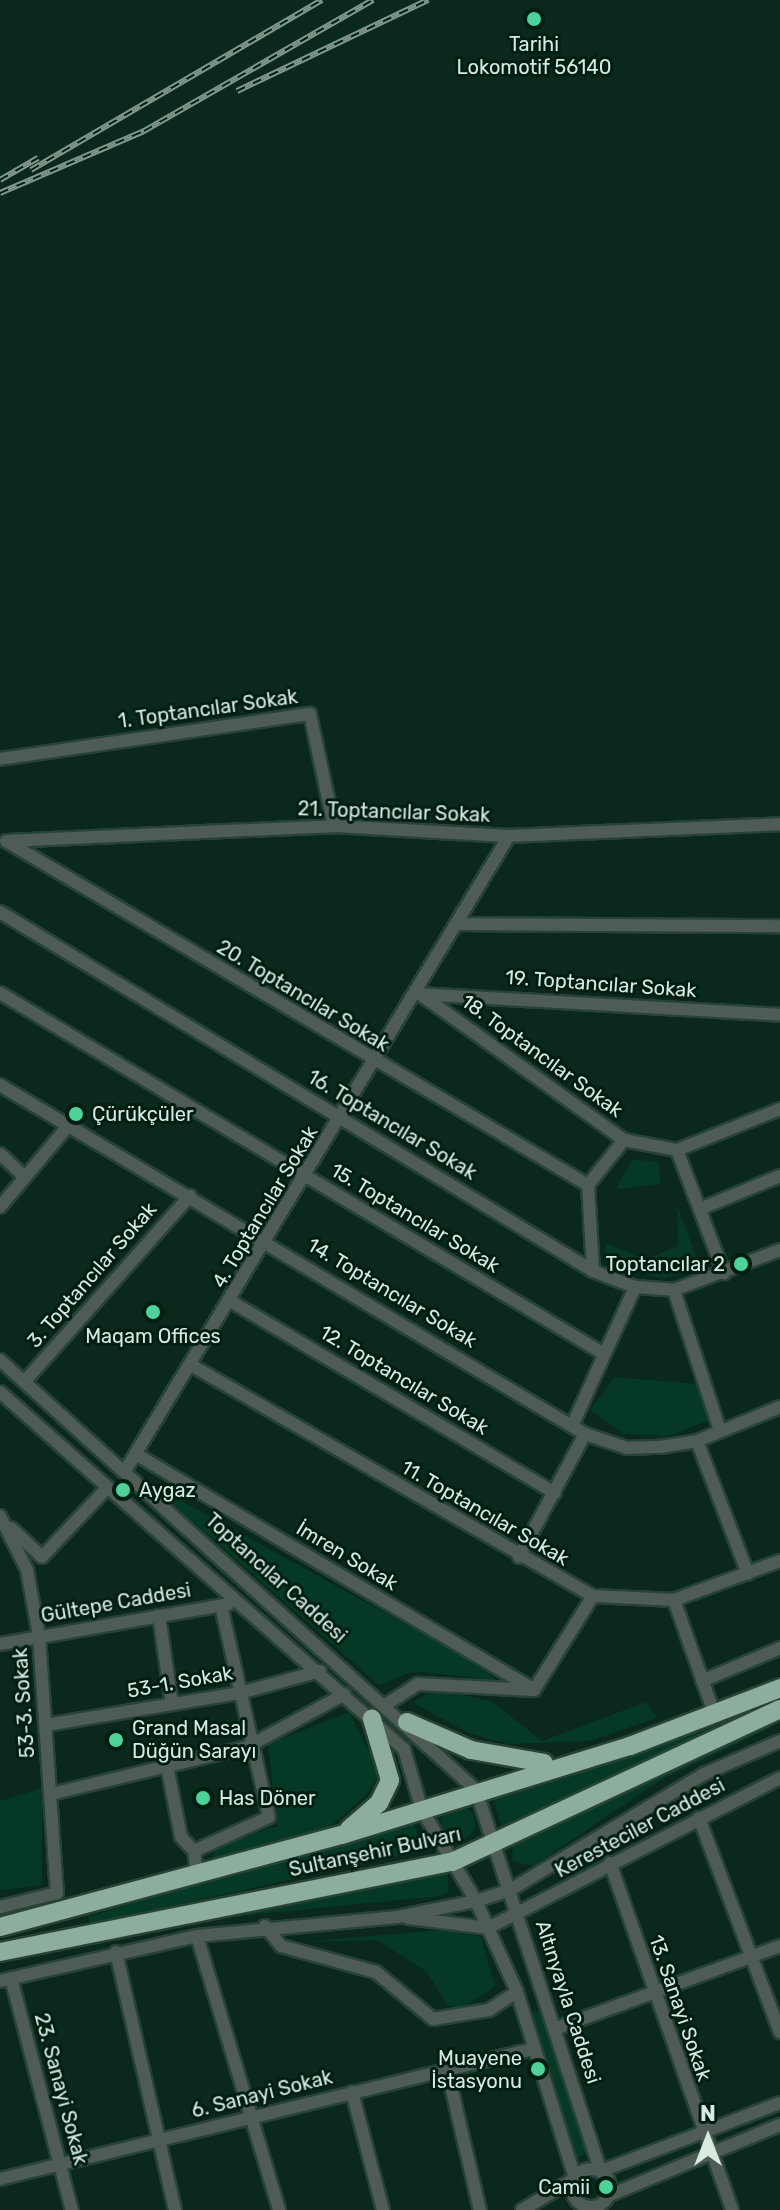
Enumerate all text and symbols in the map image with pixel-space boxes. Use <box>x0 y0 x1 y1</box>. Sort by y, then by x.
marker: Tarihi Lokomotif 56140 <box>525 10 543 28</box>
place label: Tarihi Lokomotif 56140 <box>456 32 612 79</box>
street label: 1. Toptancılar Sokak <box>116 684 300 734</box>
street label: 21. Toptancılar Sokak <box>297 797 491 827</box>
street label: 20. Toptancılar Sokak <box>212 935 394 1057</box>
street label: 19. Toptancılar Sokak <box>504 965 698 1003</box>
street label: 18. Toptancılar Sokak <box>456 989 628 1123</box>
street label: 16. Toptancılar Sokak <box>303 1065 481 1185</box>
place label: Çürükçüler <box>92 1102 194 1126</box>
marker: Çürükçüler <box>67 1105 85 1123</box>
street label: 4. Toptancılar Sokak <box>207 1121 323 1293</box>
street label: 15. Toptancılar Sokak <box>326 1158 504 1278</box>
street label: 3. Toptancılar Sokak <box>22 1197 162 1353</box>
street label: 14. Toptancılar Sokak <box>303 1233 481 1353</box>
place label: Toptancılar 2 <box>605 1252 725 1276</box>
marker: Toptancılar 2 <box>732 1255 750 1273</box>
marker: Maqam Offices <box>144 1303 162 1321</box>
street label: 12. Toptancılar Sokak <box>315 1320 493 1440</box>
place label: Maqam Offices <box>85 1324 221 1348</box>
street label: 11. Toptancılar Sokak <box>396 1455 574 1571</box>
place label: Aygaz <box>139 1478 196 1502</box>
marker: Aygaz <box>114 1481 132 1499</box>
street label: Toptancılar Caddesi <box>200 1508 352 1648</box>
street label: İmren Sokak <box>292 1516 402 1596</box>
street label: Gültepe Caddesi <box>39 1578 193 1628</box>
street label: 53-3. Sokak <box>8 1647 40 1759</box>
street label: 53-1. Sokak <box>125 1661 235 1703</box>
place label: Grand Masal Düğün Sarayı <box>132 1716 256 1763</box>
marker: Grand Masal Düğün Sarayı <box>107 1731 125 1749</box>
street label: Keresteciler Caddesi <box>551 1773 729 1883</box>
place label: Has Döner <box>219 1786 316 1810</box>
marker: Has Döner <box>194 1789 212 1807</box>
street label: Sultanşehir Bulvarı <box>287 1822 463 1882</box>
street label: Altınyayla Caddesi <box>530 1917 606 2087</box>
street label: 13. Sanayi Sokak <box>644 1932 716 2084</box>
street label: 23. Sanayi Sokak <box>29 2010 93 2168</box>
place label: Muayene İstasyonu <box>431 2046 522 2093</box>
marker: Muayene İstasyonu <box>529 2060 547 2078</box>
street label: 6. Sanayi Sokak <box>189 2065 335 2123</box>
north arrow <box>668 2098 748 2178</box>
text: N <box>700 2100 716 2127</box>
place label: Camii <box>538 2175 590 2199</box>
marker: Camii <box>597 2178 615 2196</box>

